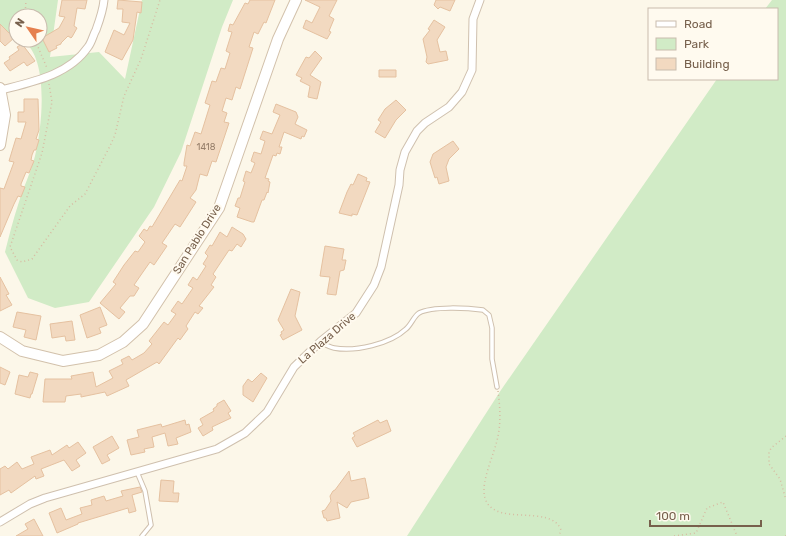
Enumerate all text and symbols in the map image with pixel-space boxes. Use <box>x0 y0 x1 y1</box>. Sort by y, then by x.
north arrow <box>8 8 48 48</box>
legend <box>648 8 778 80</box>
text: N <box>13 16 28 30</box>
text: Road <box>684 17 712 31</box>
text: Park <box>684 37 710 51</box>
text: Building <box>684 57 730 71</box>
house number: 1418 <box>197 142 216 152</box>
street label: San Pablo Drive <box>170 202 224 276</box>
street label: La Plaza Drive <box>296 310 358 366</box>
scale bar <box>650 502 761 528</box>
text: 100 m <box>656 509 690 523</box>

